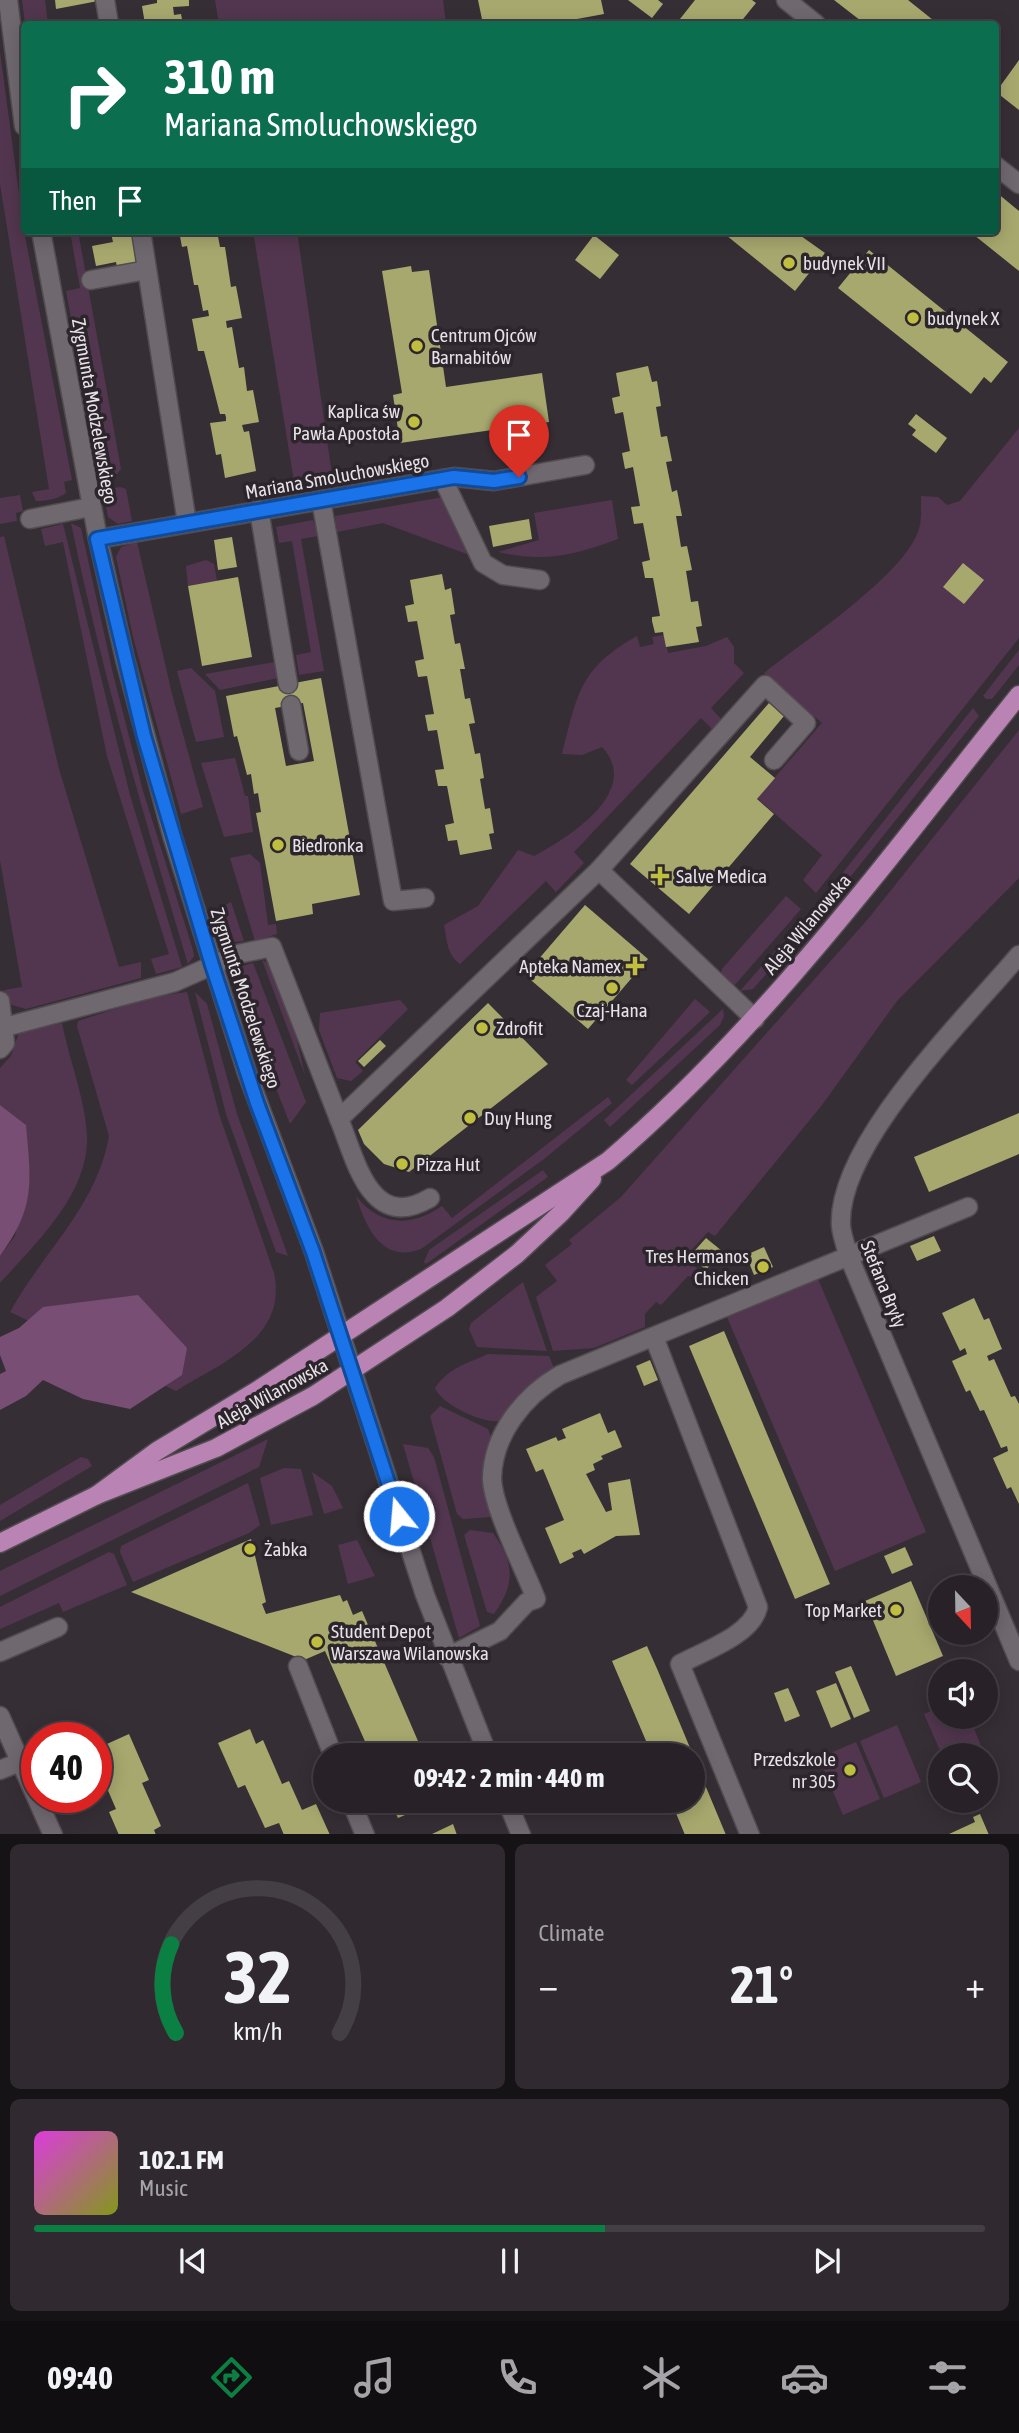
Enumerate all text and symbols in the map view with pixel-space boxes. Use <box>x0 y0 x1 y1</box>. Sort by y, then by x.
text: 310 m <box>164 48 275 104</box>
icon: right <box>49 49 140 140</box>
text: Mariana Smoluchowskiego <box>164 106 478 143</box>
icon: arrive <box>111 182 149 220</box>
text: Then <box>49 186 97 216</box>
place label: budynek VII <box>803 252 886 274</box>
marker: budynek VII <box>781 255 797 271</box>
place label: budynek X <box>927 307 1000 329</box>
marker: budynek X <box>905 310 921 326</box>
street label: Zygmunta Modzelewskiego <box>68 316 122 506</box>
place label: Centrum Ojców Barnabitów <box>431 324 537 368</box>
marker: Centrum Ojców Barnabitów <box>409 338 425 354</box>
place label: Kaplica św Pawła Apostoła <box>292 400 401 444</box>
pin <box>489 405 549 477</box>
marker: Kaplica św Pawła Apostoła <box>406 414 422 430</box>
icon: arrive <box>500 416 538 454</box>
street label: Mariana Smoluchowskiego <box>243 449 431 503</box>
place label: Biedronka <box>292 834 364 856</box>
marker: Biedronka <box>270 837 286 853</box>
place label: Salve Medica <box>676 865 767 887</box>
marker: Salve Medica <box>650 866 670 886</box>
street label: Aleja Wilanowska <box>759 870 855 978</box>
street label: Zygmunta Modzelewskiego <box>206 905 286 1091</box>
place label: Apteka Namex <box>519 955 621 977</box>
marker: Apteka Namex <box>627 958 643 974</box>
marker: Czaj-Hana <box>604 980 620 996</box>
place label: Czaj-Hana <box>576 999 648 1021</box>
place label: Zdrofit <box>496 1017 543 1039</box>
marker: Zdrofit <box>474 1020 490 1036</box>
place label: Duy Hung <box>484 1107 553 1129</box>
marker: Duy Hung <box>462 1110 478 1126</box>
place label: Pizza Hut <box>416 1153 480 1175</box>
marker: Pizza Hut <box>394 1156 410 1172</box>
street label: Stefana Bryły <box>857 1237 911 1331</box>
place label: Tres Hermanos Chicken <box>646 1245 749 1289</box>
marker: Tres Hermanos Chicken <box>755 1259 771 1275</box>
street label: Aleja Wilanowska <box>213 1353 331 1433</box>
position arrow <box>362 1479 436 1553</box>
place label: Żabka <box>264 1538 308 1560</box>
marker: Żabka <box>242 1541 258 1557</box>
north arrow <box>928 1575 998 1645</box>
map controls <box>928 1575 998 1813</box>
place label: Top Market <box>805 1599 882 1621</box>
marker: Top Market <box>888 1602 904 1618</box>
place label: Student Depot Warszawa Wilanowska <box>331 1620 489 1664</box>
marker: Student Depot Warszawa Wilanowska <box>309 1634 325 1650</box>
button: sound <box>928 1659 998 1729</box>
speed limit sign: 40 <box>21 1722 112 1813</box>
button: search <box>928 1743 998 1813</box>
place label: Przedszkole nr 305 <box>753 1748 836 1792</box>
marker: Przedszkole nr 305 <box>842 1762 858 1778</box>
text: 09:42 · 2 min · 440 m <box>414 1763 604 1793</box>
text: Climate <box>539 1920 604 1946</box>
text: 32 <box>223 1935 291 2018</box>
text: 21° <box>730 1954 793 2014</box>
text: − <box>539 1963 558 2006</box>
text: + <box>965 1963 985 2006</box>
text: km/h <box>232 2016 282 2044</box>
text: 102.1 FM <box>139 2145 224 2175</box>
text: Music <box>139 2175 187 2201</box>
icon: previous <box>174 2242 212 2280</box>
icon: pause <box>491 2242 529 2280</box>
icon: next <box>808 2242 846 2280</box>
icon: directions <box>207 2353 256 2402</box>
icon: music <box>350 2353 399 2402</box>
icon: phone <box>493 2353 542 2402</box>
icon: climate <box>637 2353 686 2402</box>
icon: car <box>780 2353 829 2402</box>
icon: filters <box>923 2353 972 2402</box>
text: 09:40 <box>47 2359 113 2396</box>

